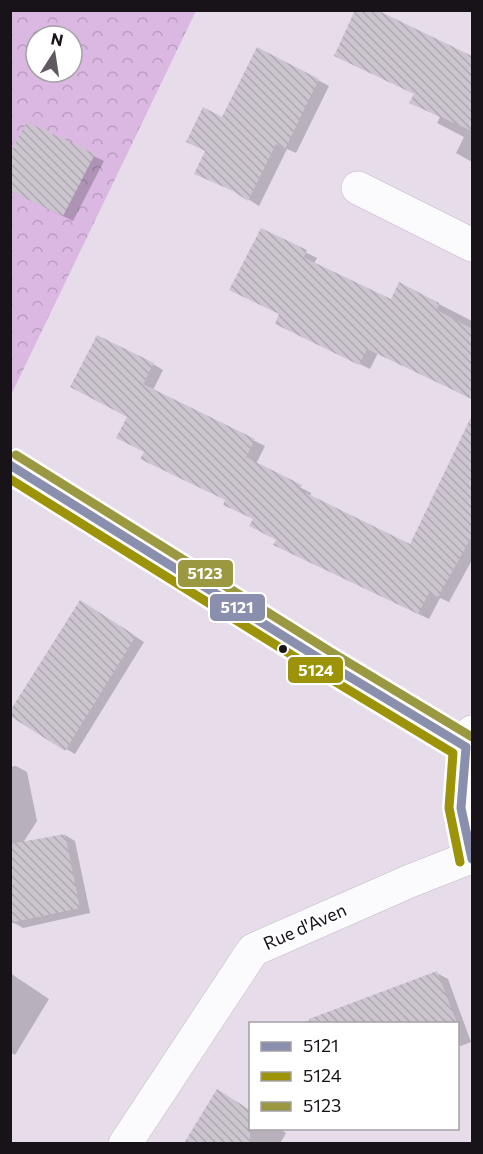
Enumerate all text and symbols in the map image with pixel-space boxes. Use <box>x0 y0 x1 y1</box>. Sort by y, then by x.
north arrow <box>24 24 84 84</box>
text: N <box>49 28 65 49</box>
line badge: 5123 <box>177 559 234 588</box>
text: 5123 <box>188 563 223 582</box>
line badge: 5121 <box>209 593 266 622</box>
text: 5121 <box>221 597 253 616</box>
unlabelled marker <box>277 643 289 655</box>
line badge: 5124 <box>287 656 344 684</box>
text: 5124 <box>298 660 334 679</box>
street label: Rue d'Aven <box>260 898 349 954</box>
legend <box>249 1022 459 1130</box>
text: 5121 <box>303 1034 339 1056</box>
text: 5124 <box>303 1064 342 1086</box>
text: 5123 <box>303 1094 341 1116</box>

